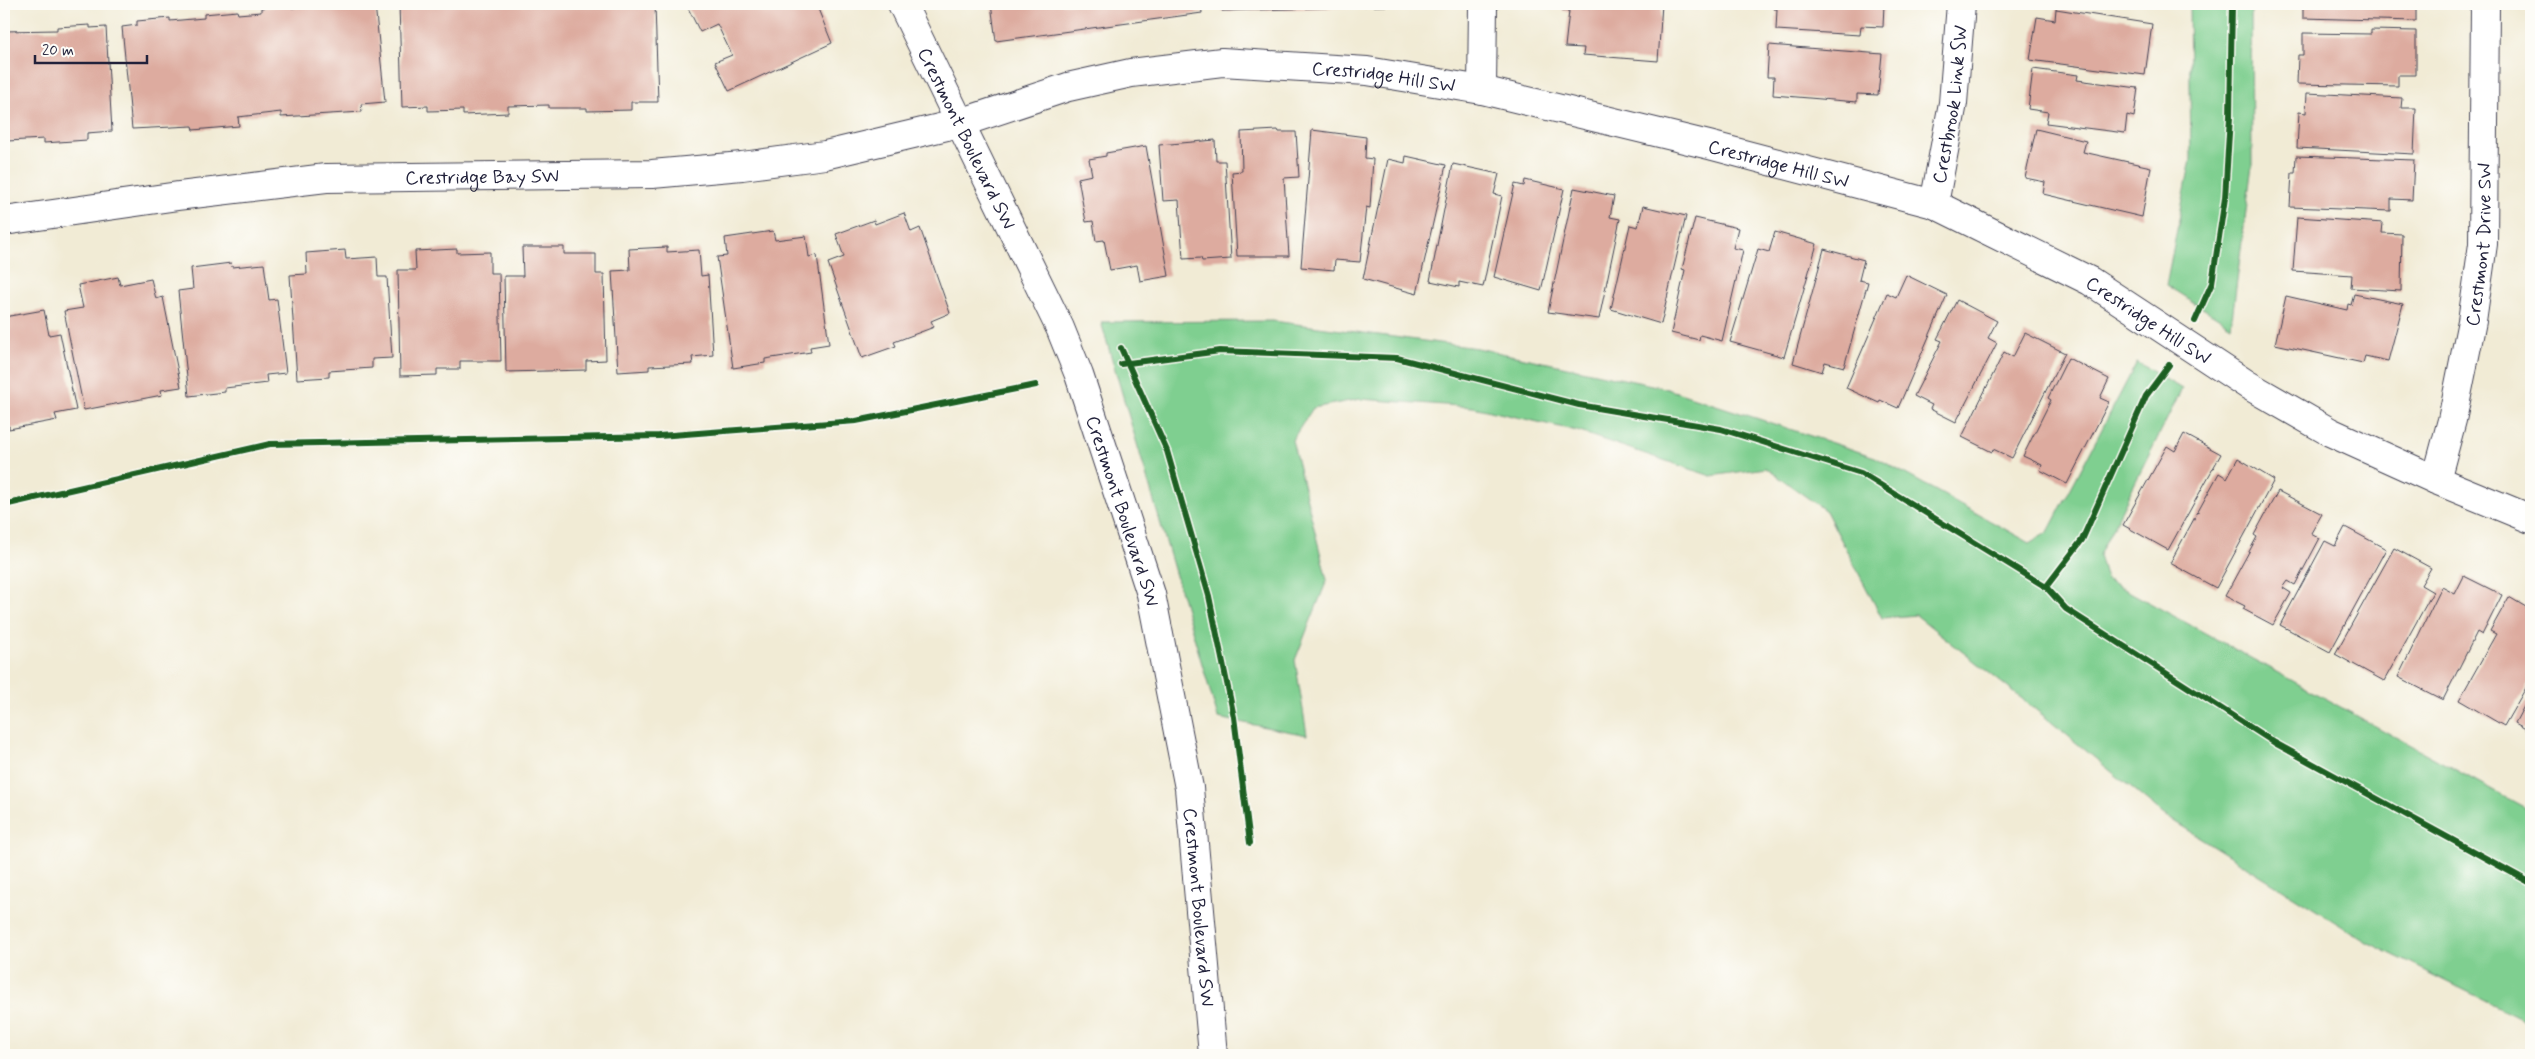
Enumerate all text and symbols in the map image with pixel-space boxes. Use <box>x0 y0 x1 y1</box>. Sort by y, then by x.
street label: Crestbrook Link SW <box>1927 24 1973 186</box>
scale bar <box>35 32 148 64</box>
text: 20 m <box>42 41 74 61</box>
street label: Crestmont Boulevard SW <box>911 44 1021 234</box>
street label: Crestridge Hill SW <box>1311 57 1457 99</box>
street label: Crestridge Hill SW <box>1705 134 1851 195</box>
street label: Crestmont Drive SW <box>2460 163 2498 328</box>
street label: Crestridge Bay SW <box>405 164 559 192</box>
street label: Crestridge Hill SW <box>2081 271 2215 371</box>
street label: Crestmont Boulevard SW <box>1079 413 1164 608</box>
street label: Crestmont Boulevard SW <box>1177 807 1220 1008</box>

